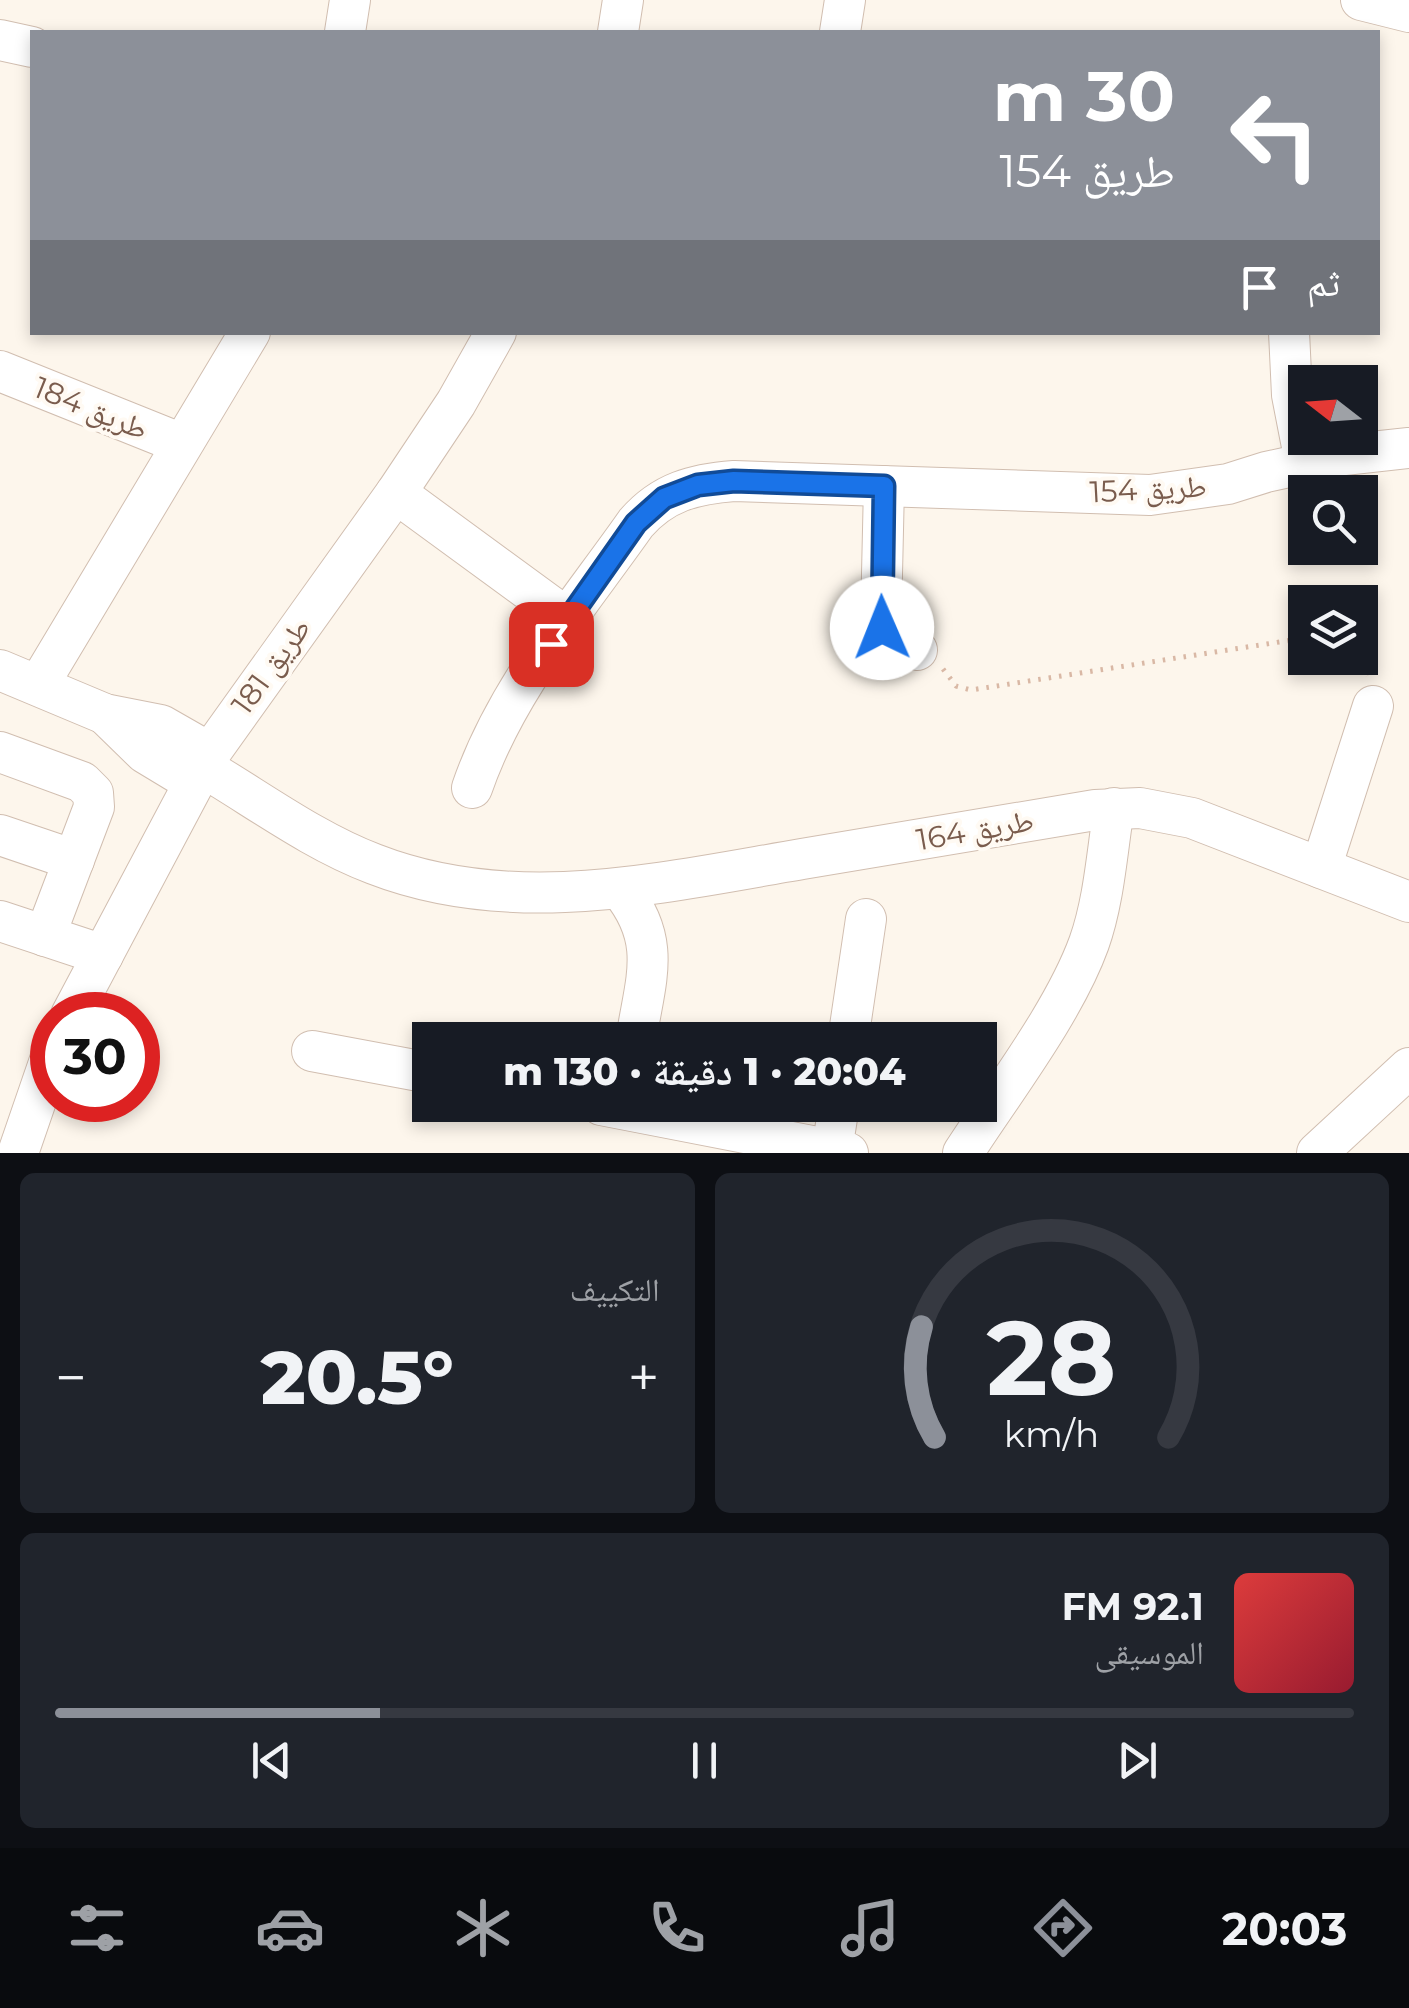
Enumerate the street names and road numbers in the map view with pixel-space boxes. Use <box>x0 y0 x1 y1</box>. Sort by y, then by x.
street label: طريق 184 <box>29 369 153 447</box>
street label: طريق 154 <box>1089 467 1207 511</box>
street label: طريق 181 <box>224 611 318 721</box>
street label: طريق 164 <box>914 802 1036 858</box>

